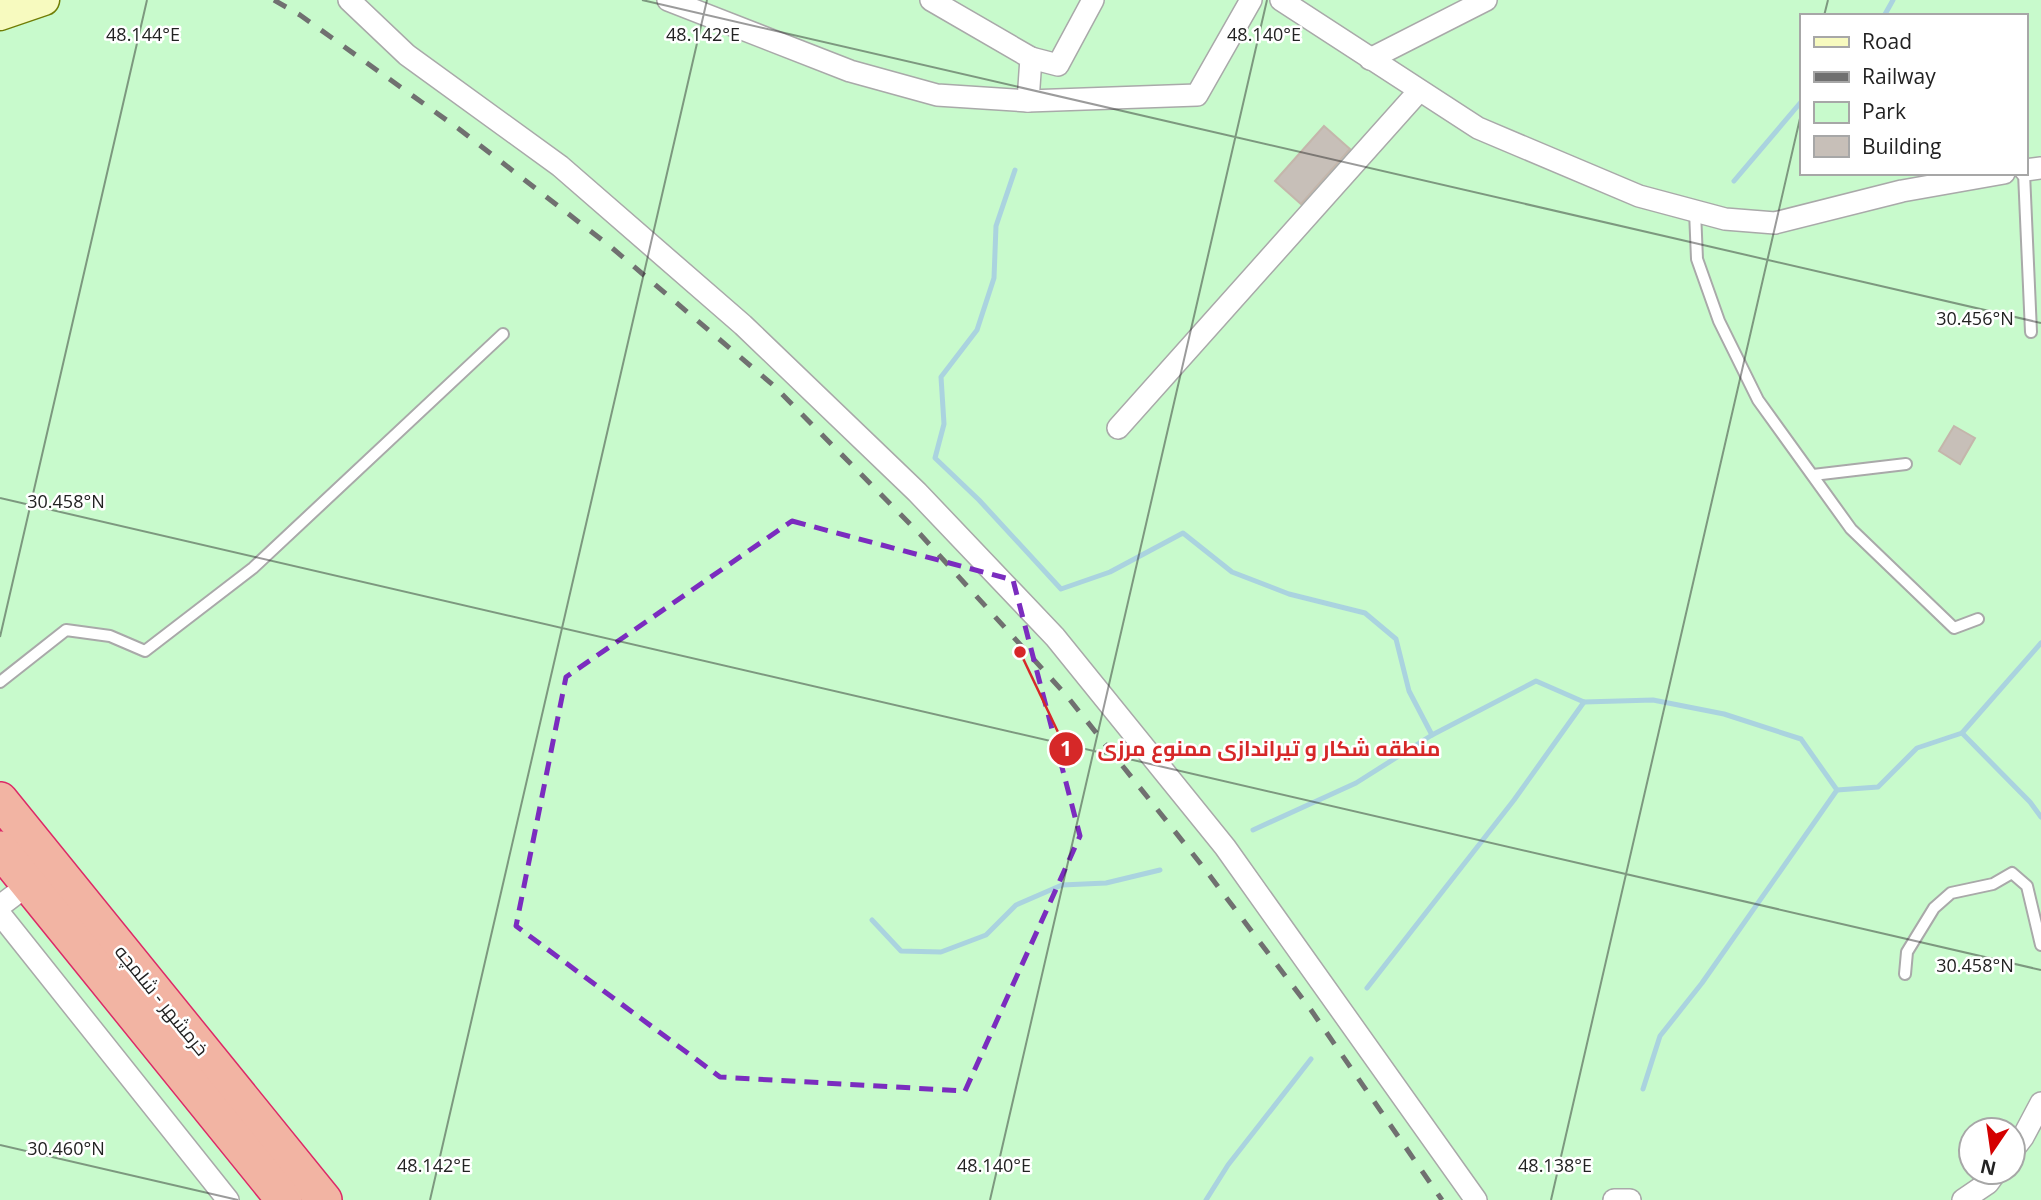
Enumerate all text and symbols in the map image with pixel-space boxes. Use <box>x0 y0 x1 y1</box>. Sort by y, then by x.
legend <box>1800 14 2027 175</box>
text: 48.144°E <box>106 22 180 46</box>
text: 48.142°E <box>666 22 740 46</box>
text: 48.140°E <box>1227 22 1301 46</box>
text: Road <box>1862 27 1912 55</box>
text: Railway <box>1862 62 1936 90</box>
text: Park <box>1862 97 1906 125</box>
text: Building <box>1862 132 1941 160</box>
text: 30.456°N <box>1936 306 2014 330</box>
text: 30.458°N <box>27 489 105 513</box>
callout: منطقه شکار و تیراندازی ممنوع مرزی <box>1049 728 1455 770</box>
text: 1 <box>1060 734 1072 762</box>
text: منطقه شکار و تیراندازی ممنوع مرزی <box>1098 734 1440 763</box>
street label: خرمشهر - شلمچه <box>109 939 215 1061</box>
text: 30.458°N <box>1936 953 2014 977</box>
north arrow <box>1957 1116 2027 1186</box>
text: 30.460°N <box>27 1136 105 1160</box>
text: 48.142°E <box>397 1153 471 1177</box>
text: 48.140°E <box>957 1153 1031 1177</box>
text: 48.138°E <box>1518 1153 1592 1177</box>
text: N <box>1978 1153 1999 1182</box>

